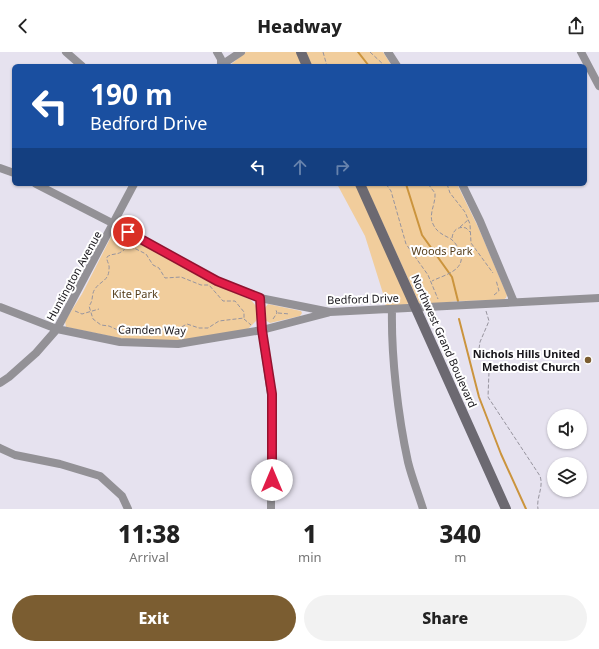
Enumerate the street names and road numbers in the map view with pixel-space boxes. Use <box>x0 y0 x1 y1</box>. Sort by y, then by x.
street label: Huntington Avenue <box>43 228 105 324</box>
street label: Northwest Grand Boulevard <box>408 272 481 410</box>
street label: Bedford Drive <box>327 290 399 307</box>
street label: Camden Way <box>118 321 186 338</box>

